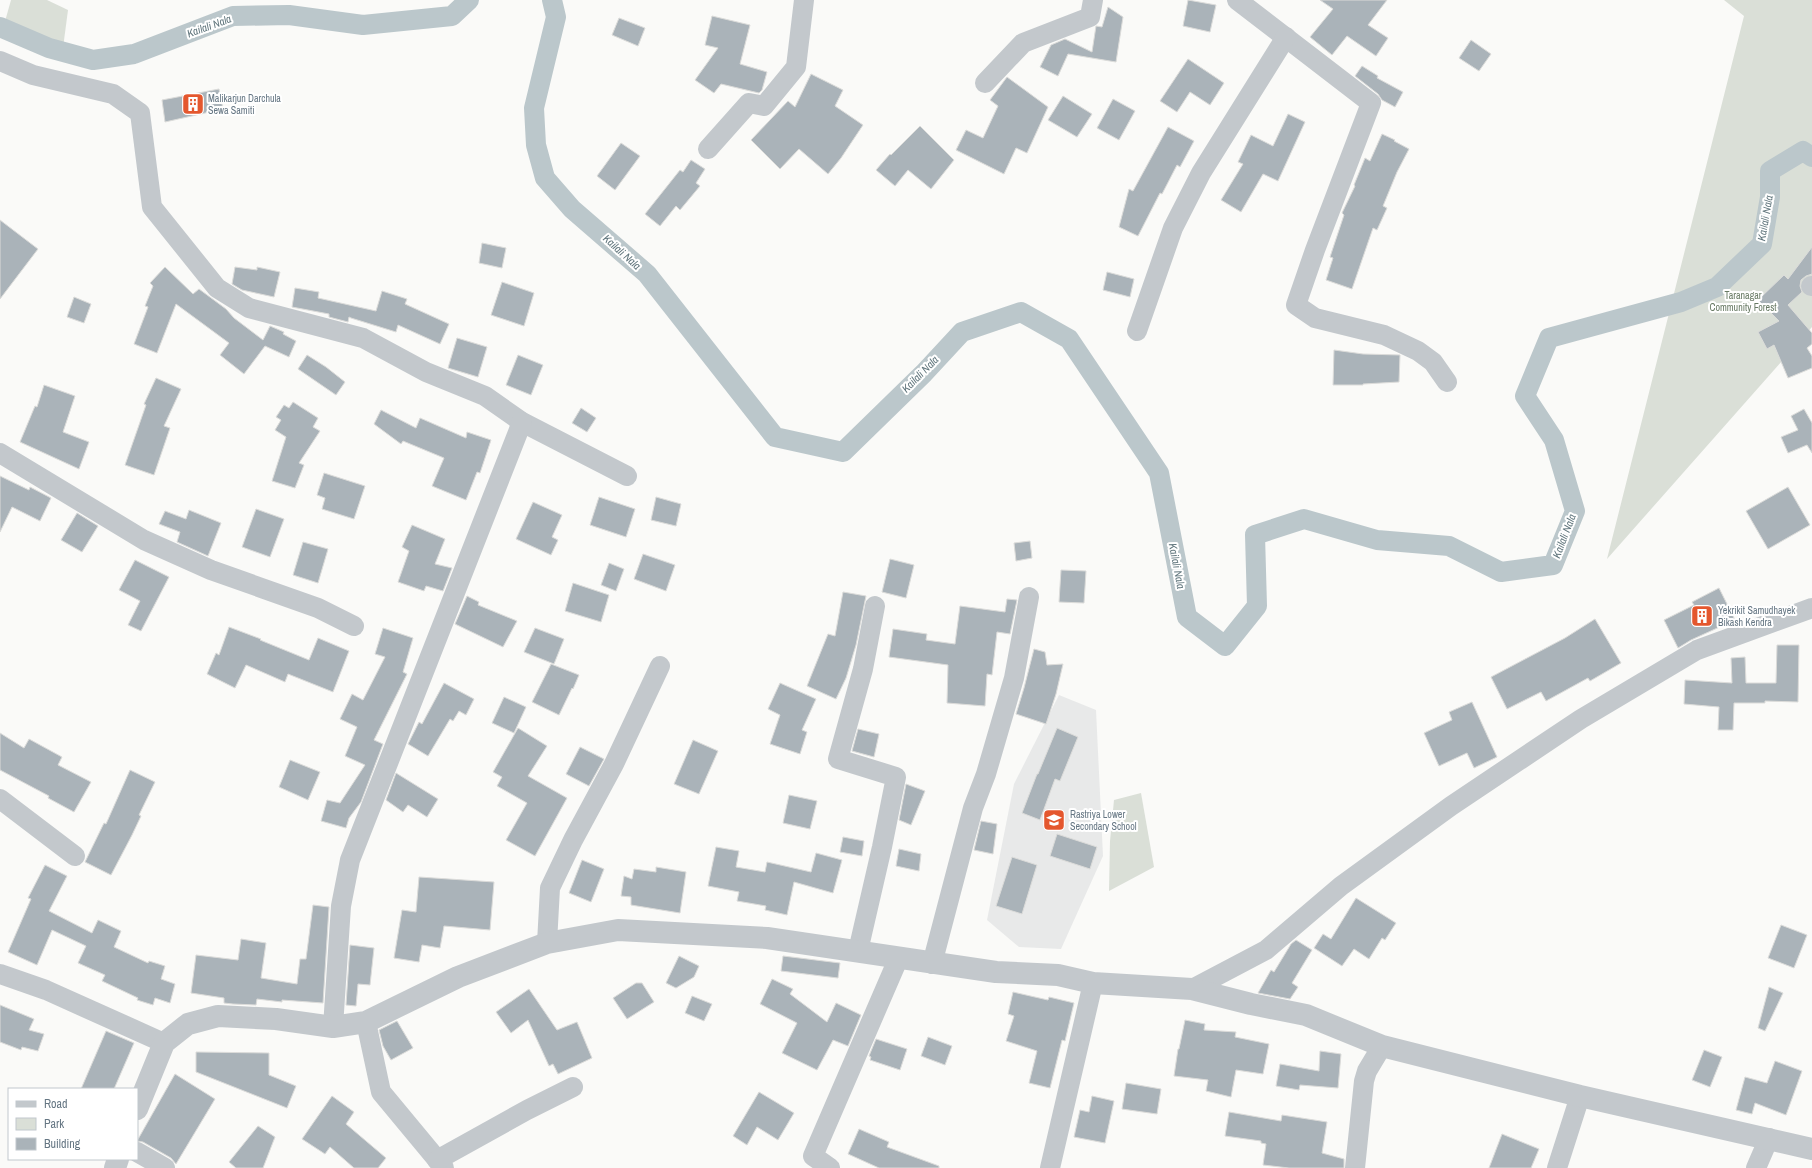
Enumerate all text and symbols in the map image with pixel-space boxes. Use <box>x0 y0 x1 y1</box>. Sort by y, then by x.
water label: Kailali Nala <box>185 12 233 40</box>
building icon: Malikarjun Darchula Sewa Samiti <box>180 91 206 117</box>
place label: Malikarjun Darchula Sewa Samiti <box>208 92 281 117</box>
water label: Kailali Nala <box>1754 194 1776 242</box>
water label: Kailali Nala <box>600 231 644 273</box>
park label: Taranagar Community Forest <box>1709 289 1777 314</box>
water label: Kailali Nala <box>899 353 941 395</box>
water label: Kailali Nala <box>1549 512 1579 560</box>
water label: Kailali Nala <box>1166 542 1188 590</box>
building icon: Yekrikit Samudhayek Bikash Kendra <box>1689 603 1715 629</box>
place label: Yekrikit Samudhayek Bikash Kendra <box>1718 604 1796 629</box>
school or university icon: Rastriya Lower Secondary School <box>1041 807 1067 833</box>
place label: Rastriya Lower Secondary School <box>1070 808 1137 833</box>
legend <box>8 1088 138 1160</box>
text: Road <box>44 1096 68 1112</box>
text: Park <box>44 1116 64 1132</box>
text: Building <box>44 1136 81 1152</box>

